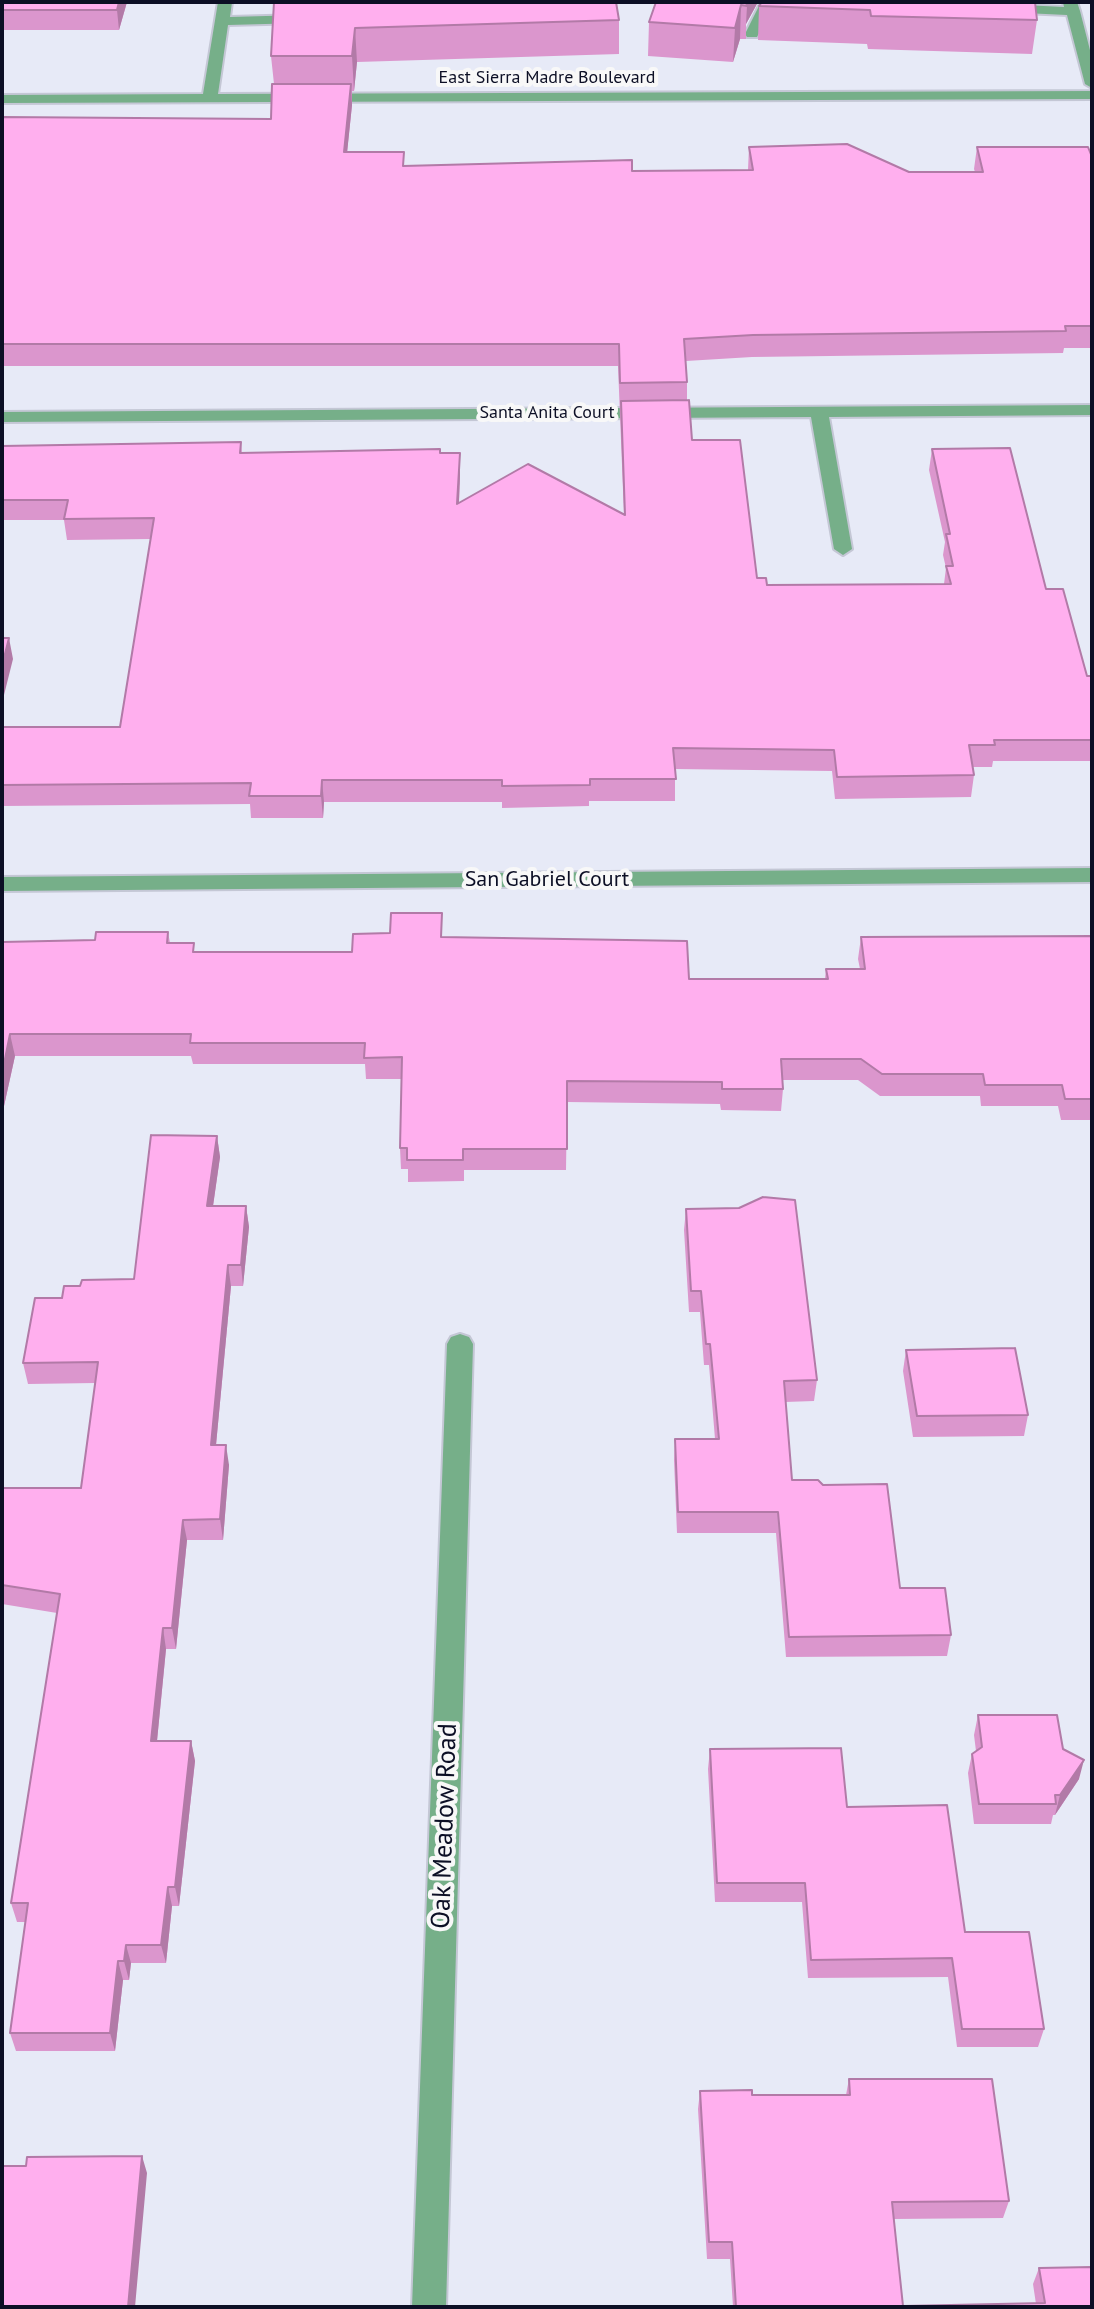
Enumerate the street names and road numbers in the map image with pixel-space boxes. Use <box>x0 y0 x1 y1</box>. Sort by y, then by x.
street label: East Sierra Madre Boulevard <box>439 67 655 89</box>
street label: Santa Anita Court <box>480 402 614 424</box>
street label: San Gabriel Court <box>465 867 629 893</box>
street label: Oak Meadow Road <box>426 1723 464 1929</box>

